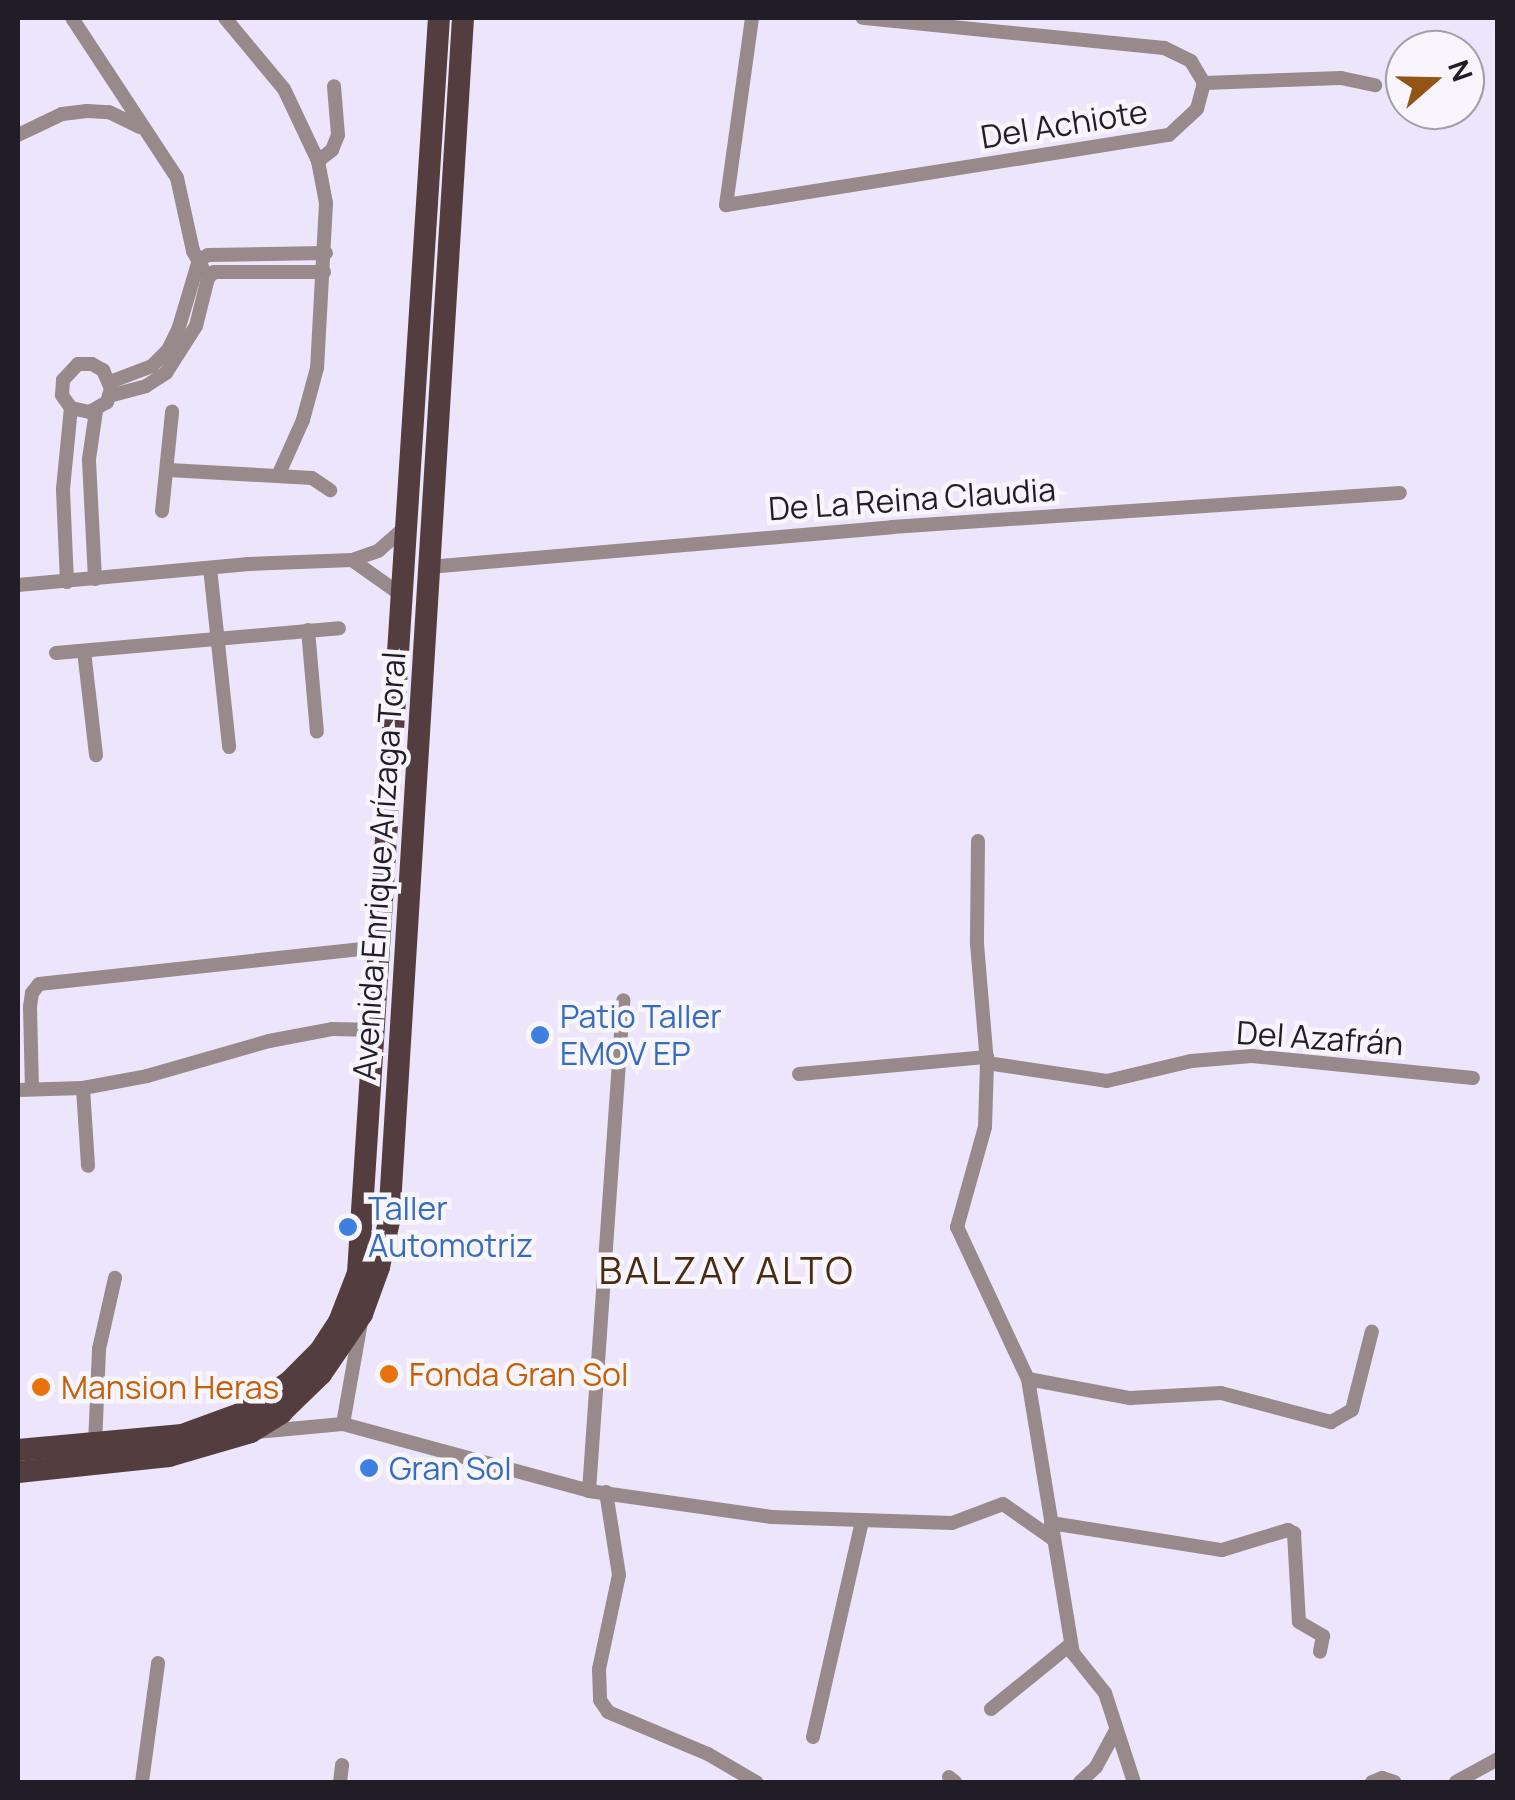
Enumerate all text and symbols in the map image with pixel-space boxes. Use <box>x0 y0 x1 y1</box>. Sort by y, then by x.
north arrow <box>1385 30 1485 130</box>
text: N <box>1440 54 1483 86</box>
street label: Del Achiote <box>978 92 1150 156</box>
street label: De La Reina Claudia <box>767 470 1057 528</box>
street label: Avenida Enrique Arízaga Toral <box>345 650 413 1082</box>
place label: Patio Taller EMOV EP <box>560 998 722 1073</box>
street label: Del Azafrán <box>1235 1013 1405 1063</box>
marker: Patio Taller EMOV EP <box>529 1024 551 1046</box>
place label: Taller Automotriz <box>368 1190 533 1265</box>
marker: Taller Automotriz <box>337 1216 359 1238</box>
district label: BALZAY ALTO <box>598 1247 856 1293</box>
place label: Fonda Gran Sol <box>409 1355 628 1393</box>
marker: Fonda Gran Sol <box>378 1363 400 1385</box>
place label: Mansion Heras <box>61 1368 279 1406</box>
marker: Mansion Heras <box>30 1376 52 1398</box>
place label: Gran Sol <box>389 1449 512 1487</box>
marker: Gran Sol <box>358 1457 380 1479</box>

